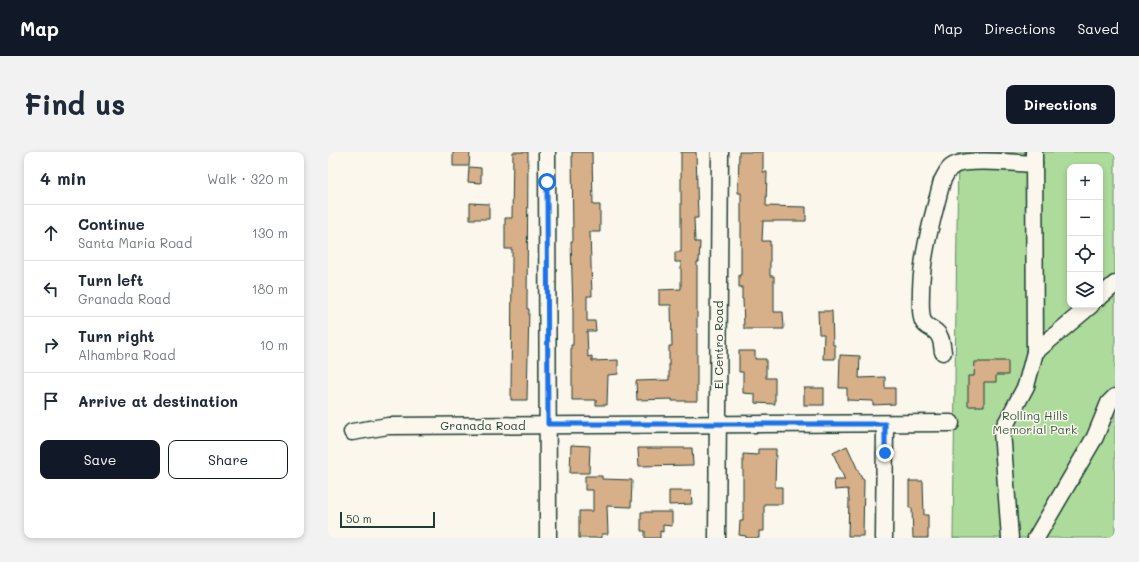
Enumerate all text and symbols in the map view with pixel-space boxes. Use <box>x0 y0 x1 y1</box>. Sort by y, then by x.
text: Map <box>20 16 59 41</box>
text: Map <box>934 19 962 38</box>
text: Directions <box>984 19 1055 38</box>
text: Saved <box>1077 19 1119 38</box>
button: Directions <box>1006 85 1115 124</box>
text: Find us <box>24 86 125 122</box>
map controls <box>1067 164 1103 308</box>
button: + <box>1067 164 1103 200</box>
text: 4 min <box>40 167 86 189</box>
text: Walk · 320 m <box>207 170 288 187</box>
route start <box>538 173 556 191</box>
button: − <box>1067 200 1103 236</box>
text: Continue <box>78 214 145 234</box>
icon: ahead <box>40 222 62 244</box>
text: 130 m <box>252 224 288 241</box>
text: Santa Maria Road <box>78 234 192 251</box>
button: locate <box>1067 236 1103 272</box>
text: Turn left <box>78 270 143 290</box>
button: layers <box>1067 272 1103 308</box>
icon: left <box>40 278 62 300</box>
text: 180 m <box>252 280 288 297</box>
text: Granada Road <box>78 290 170 307</box>
street label: El Centro Road <box>710 300 726 389</box>
text: Turn right <box>78 326 155 346</box>
icon: right <box>40 334 62 356</box>
text: 10 m <box>260 336 288 353</box>
text: Alhambra Road <box>78 346 176 363</box>
icon: arrive <box>40 390 62 412</box>
text: Arrive at destination <box>78 391 238 411</box>
park label: Rolling Hills Memorial Park <box>993 407 1077 437</box>
street label: Granada Road <box>440 417 526 433</box>
button: Save <box>40 440 160 479</box>
button: Share <box>168 440 288 479</box>
route end <box>876 444 894 462</box>
scale bar <box>340 510 435 529</box>
text: 50 m <box>346 511 372 526</box>

